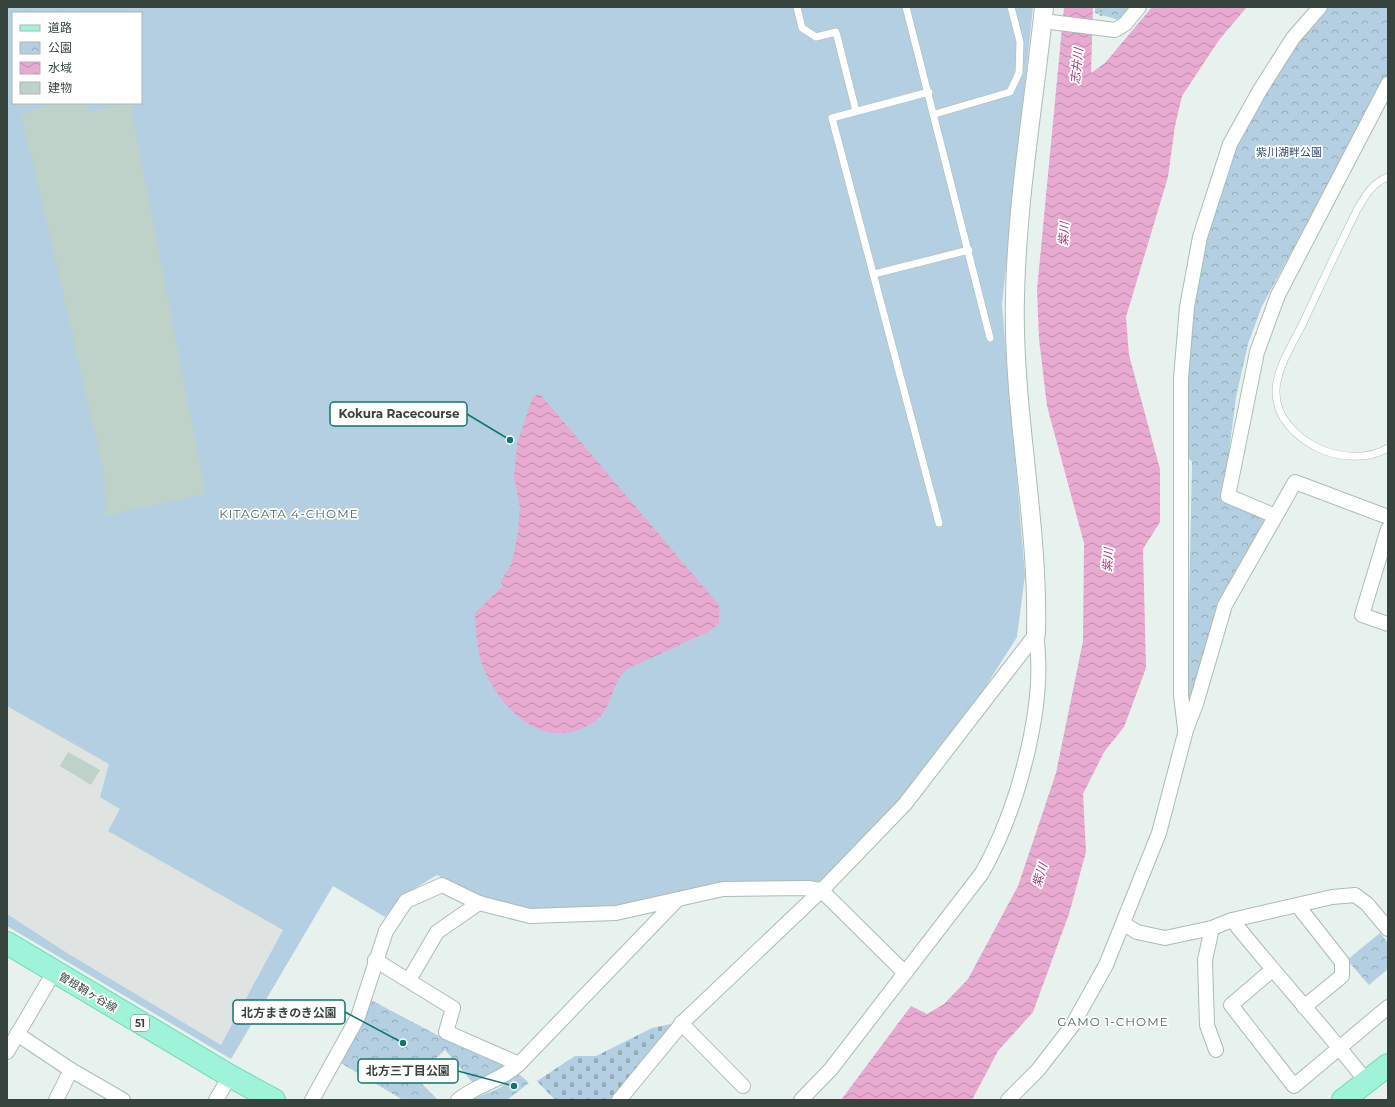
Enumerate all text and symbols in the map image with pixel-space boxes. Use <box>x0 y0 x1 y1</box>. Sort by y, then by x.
legend <box>12 12 142 104</box>
text: 道路 <box>48 20 72 35</box>
text: 公園 <box>48 40 72 55</box>
water label: 志井川 <box>1067 45 1086 85</box>
text: 水域 <box>48 60 72 75</box>
text: 建物 <box>48 80 72 95</box>
park label: 紫川湖畔公園 <box>1256 145 1322 159</box>
water label: 紫川 <box>1055 219 1072 246</box>
callout: Kokura Racecourse <box>330 402 467 426</box>
text: Kokura Racecourse <box>339 406 460 421</box>
district label: KITAGATA 4-CHOME <box>219 506 359 521</box>
water label: 紫川 <box>1099 545 1116 572</box>
water label: 紫川 <box>1029 859 1051 889</box>
street label: 曽根鞘ヶ谷線 <box>56 969 120 1015</box>
callout: 北方まきのき公園 <box>233 1000 345 1024</box>
text: 北方まきのき公園 <box>241 1005 337 1020</box>
district label: GAMO 1-CHOME <box>1057 1014 1169 1029</box>
road number: 51 <box>131 1015 149 1031</box>
callout: 北方三丁目公園 <box>358 1059 458 1083</box>
text: 北方三丁目公園 <box>366 1063 450 1078</box>

